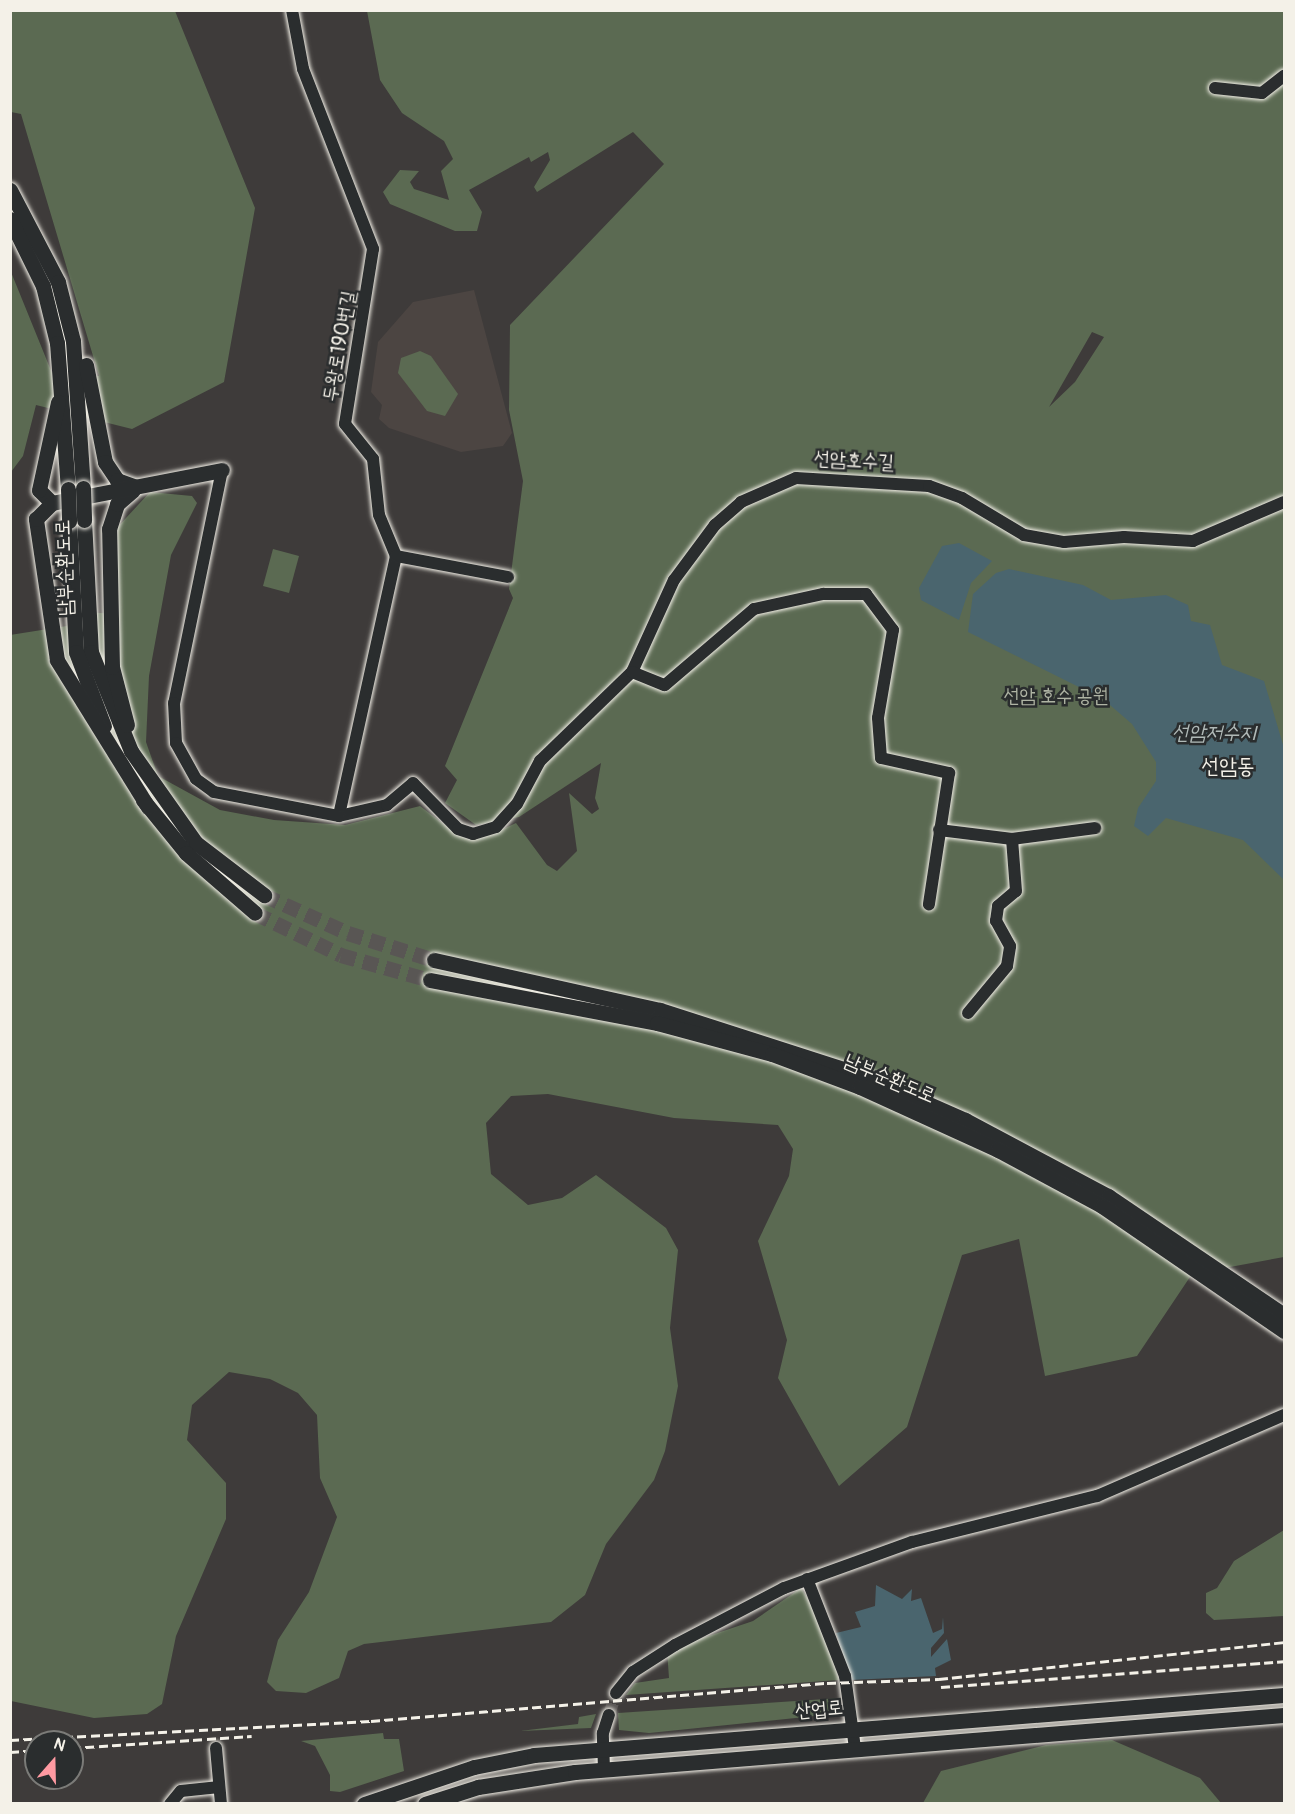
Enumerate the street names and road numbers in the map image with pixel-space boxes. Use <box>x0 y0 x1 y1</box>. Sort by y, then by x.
street label: 두왕로190번길 <box>317 289 361 403</box>
street label: 선암호수길 <box>813 446 895 474</box>
street label: 남부순환도로 <box>50 519 78 617</box>
street label: 남부순환도로 <box>841 1048 939 1108</box>
street label: 산업로 <box>794 1695 844 1723</box>

